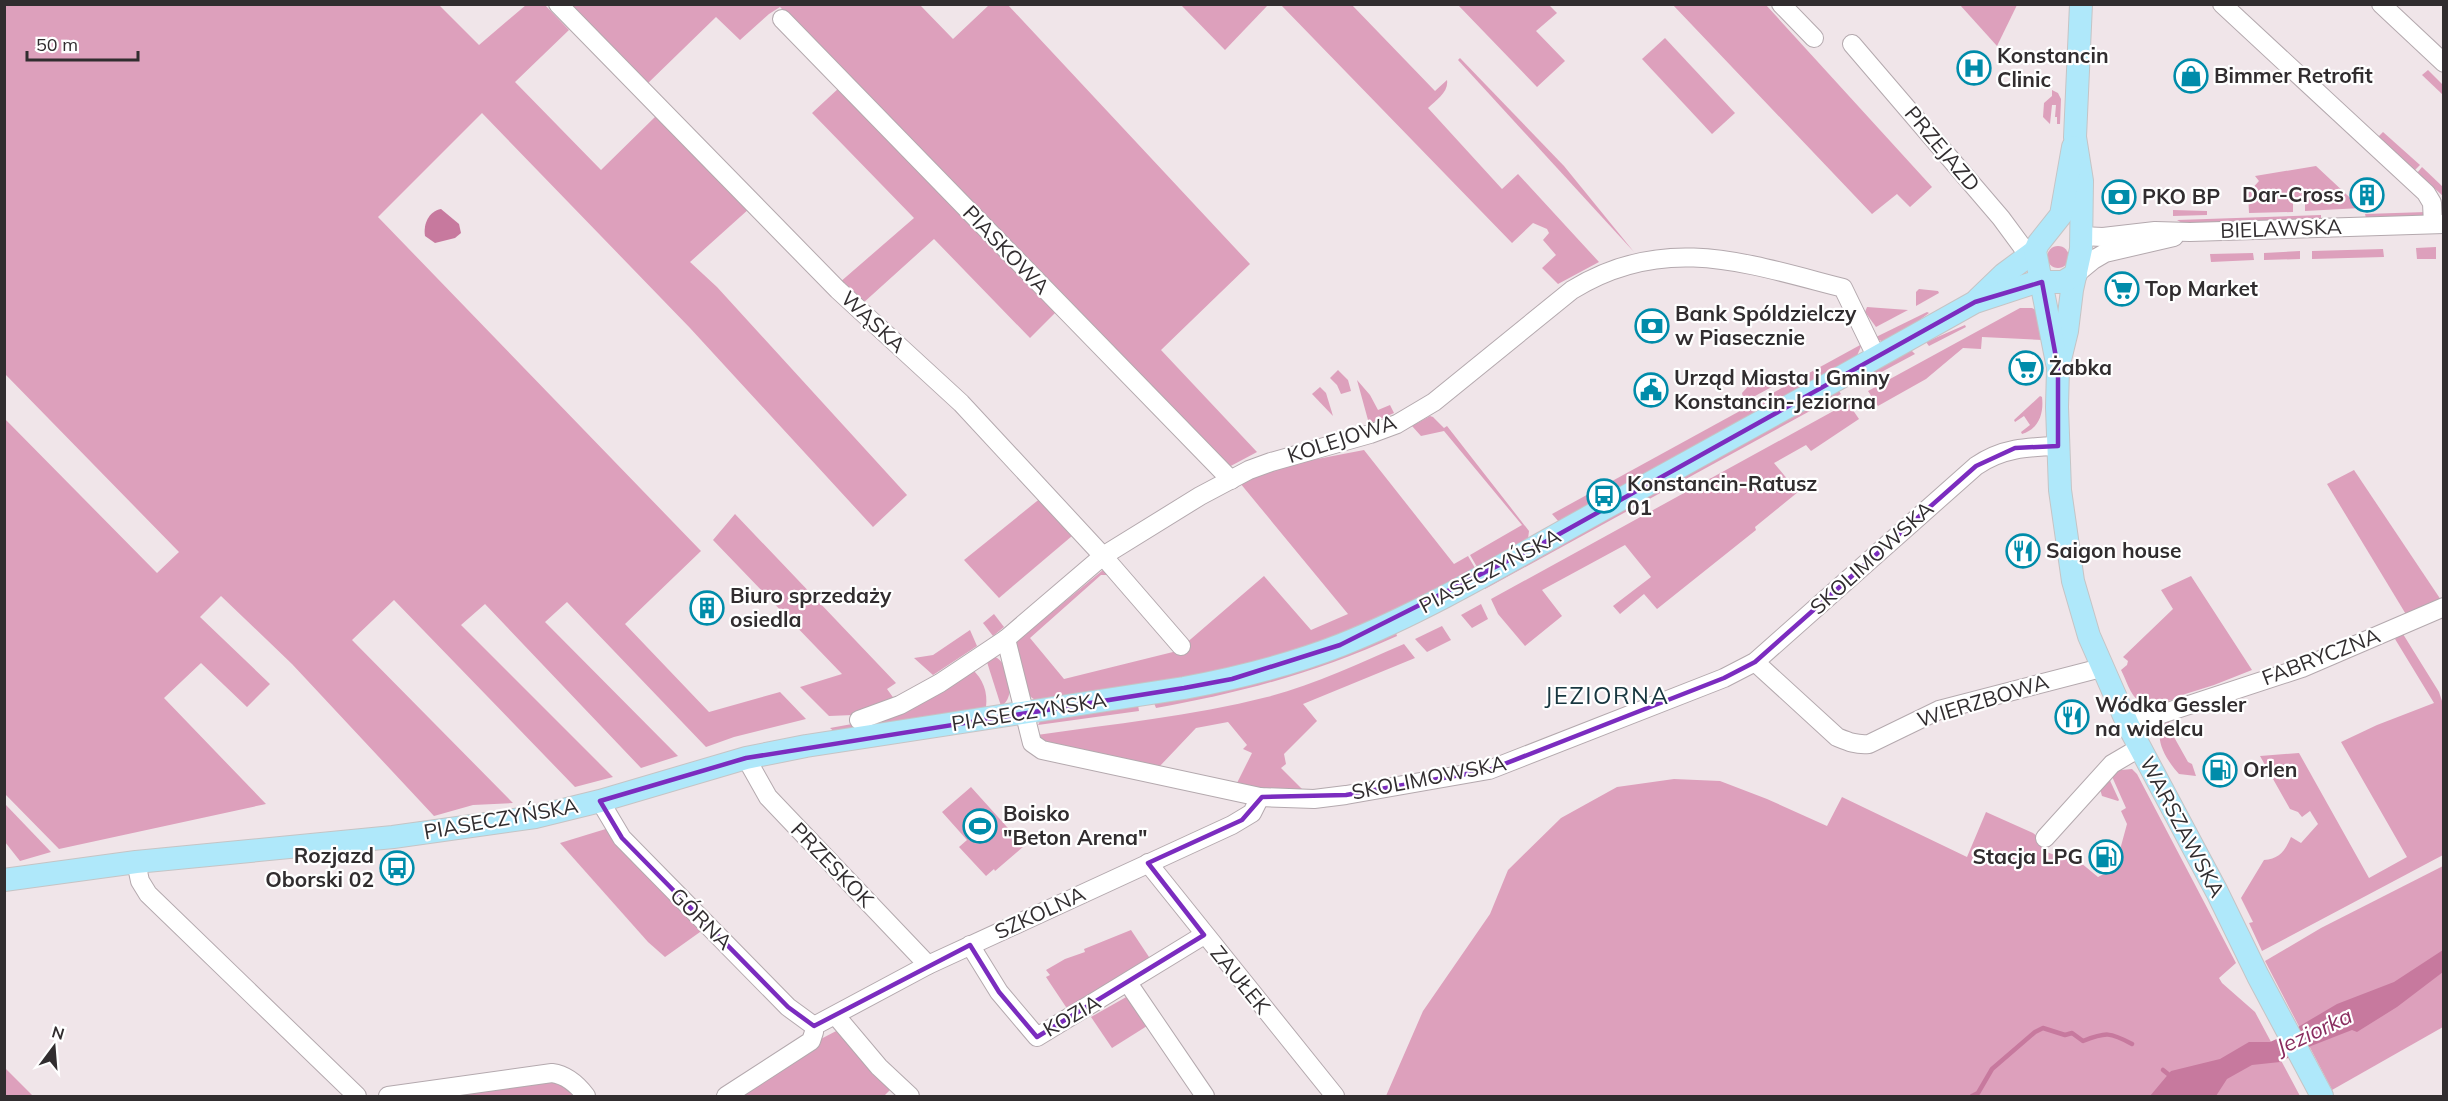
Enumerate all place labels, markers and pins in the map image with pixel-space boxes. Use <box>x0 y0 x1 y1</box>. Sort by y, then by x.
place label: Konstancin Clinic <box>1997 42 2109 92</box>
hospital icon: Konstancin Clinic <box>1956 50 1992 86</box>
shop icon: Bimmer Retrofit <box>2173 58 2209 94</box>
place label: Bimmer Retrofit <box>2214 62 2373 88</box>
building icon: Dar-Cross <box>2349 177 2385 213</box>
bank icon: PKO BP <box>2101 179 2137 215</box>
place label: Dar-Cross <box>2242 181 2344 207</box>
place label: PKO BP <box>2142 183 2220 209</box>
supermarket icon: Top Market <box>2104 271 2140 307</box>
place label: Top Market <box>2145 275 2258 301</box>
place label: Bank Spóldzielczy w Piasecznie <box>1675 300 1857 350</box>
bank icon: Bank Spóldzielczy w Piasecznie <box>1634 308 1670 344</box>
supermarket icon: Żabka <box>2008 350 2044 386</box>
place label: Żabka <box>2049 354 2112 380</box>
place label: Urząd Miasta i Gminy Konstancin-Jeziorna <box>1674 364 1890 414</box>
public building icon: Urząd Miasta i Gminy Konstancin-Jeziorna <box>1633 372 1669 408</box>
place label: Konstancin-Ratusz 01 <box>1627 470 1817 520</box>
bus stop icon: Konstancin-Ratusz 01 <box>1586 478 1622 514</box>
restaurant icon: Saigon house <box>2005 533 2041 569</box>
place label: Saigon house <box>2046 537 2182 563</box>
place label: Biuro sprzedaży osiedla <box>730 582 892 632</box>
building icon: Biuro sprzedaży osiedla <box>689 590 725 626</box>
place label: Wódka Gessler na widelcu <box>2095 691 2247 741</box>
restaurant icon: Wódka Gessler na widelcu <box>2054 699 2090 735</box>
fuel station icon: Orlen <box>2202 752 2238 788</box>
place label: Orlen <box>2243 756 2297 782</box>
place label: Boisko "Beton Arena" <box>1003 800 1148 850</box>
sports icon: Boisko "Beton Arena" <box>962 808 998 844</box>
fuel station icon: Stacja LPG <box>2088 839 2124 875</box>
place label: Rozjazd Oborski 02 <box>265 842 374 892</box>
place label: Stacja LPG <box>1973 843 2083 869</box>
bus stop icon: Rozjazd Oborski 02 <box>379 850 415 886</box>

